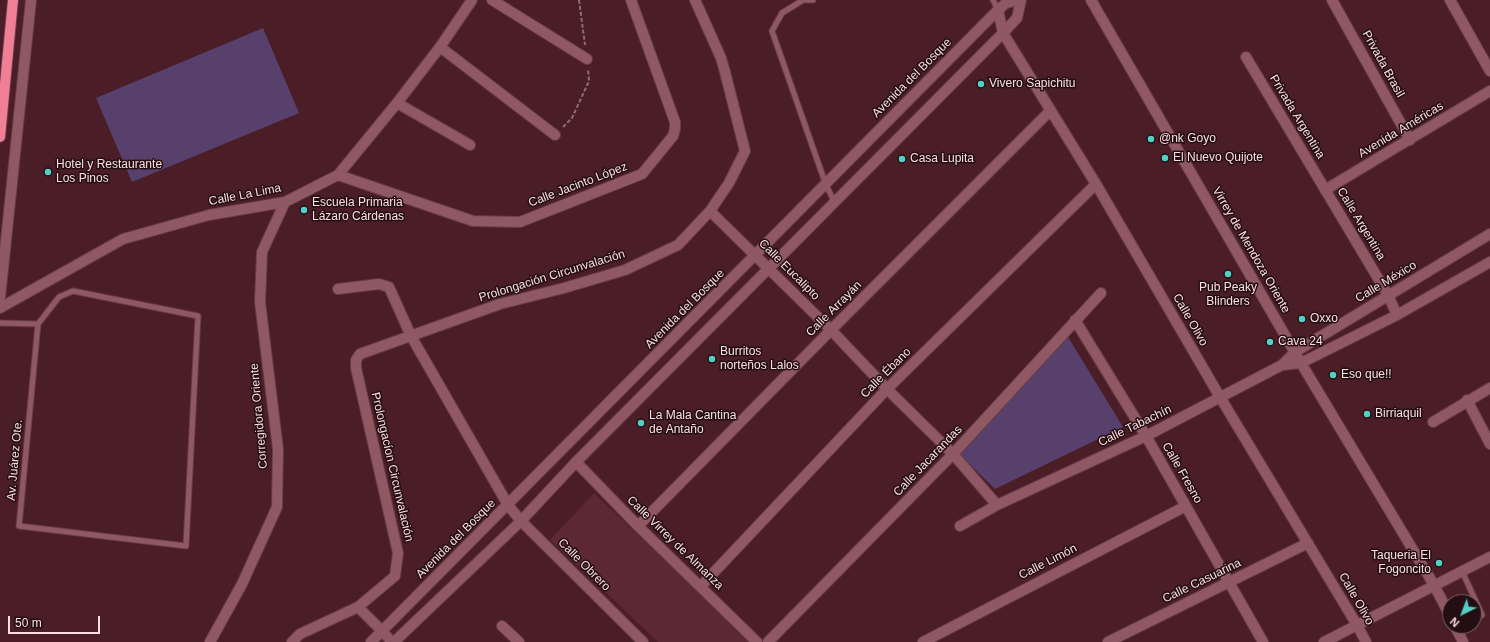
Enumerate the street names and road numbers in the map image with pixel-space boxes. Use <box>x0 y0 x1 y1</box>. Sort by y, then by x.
street label: Privada Brasil <box>1359 28 1407 100</box>
street label: Avenida del Bosque <box>869 35 955 121</box>
street label: Privada Argentina <box>1266 72 1328 162</box>
street label: Avenida Américas <box>1356 99 1446 161</box>
street label: Calle Jacinto López <box>527 160 629 210</box>
street label: Calle La Lima <box>208 181 282 209</box>
street label: Virrey de Mendoza Oriente <box>1209 184 1293 316</box>
street label: Calle Argentina <box>1334 185 1388 263</box>
street label: Calle Eucalipto <box>756 237 822 303</box>
street label: Prolongación Circunvalación <box>477 247 627 305</box>
street label: Calle México <box>1353 258 1419 306</box>
street label: Avenida del Bosque <box>642 266 728 352</box>
street label: Calle Arrayán <box>803 278 865 340</box>
street label: Calle Olivo <box>1169 291 1211 349</box>
street label: Calle Ébano <box>858 345 914 401</box>
street label: Corregidora Oriente <box>247 363 271 469</box>
street label: Prolongacíon Circunvalación <box>368 391 416 543</box>
street label: Calle Tabachín <box>1096 402 1174 450</box>
street label: Av. Juárez Ote. <box>4 419 26 501</box>
street label: Calle Jacarandas <box>891 423 965 499</box>
street label: Calle Fresno <box>1159 440 1205 506</box>
street label: Calle Virrey de Almanza <box>624 493 726 593</box>
street label: Avenida del Bosque <box>413 496 499 582</box>
street label: Calle Obrero <box>555 536 613 594</box>
street label: Calle Limón <box>1017 541 1079 583</box>
street label: Calle Casuarina <box>1160 556 1244 606</box>
street label: Calle Olivo <box>1335 570 1377 628</box>

